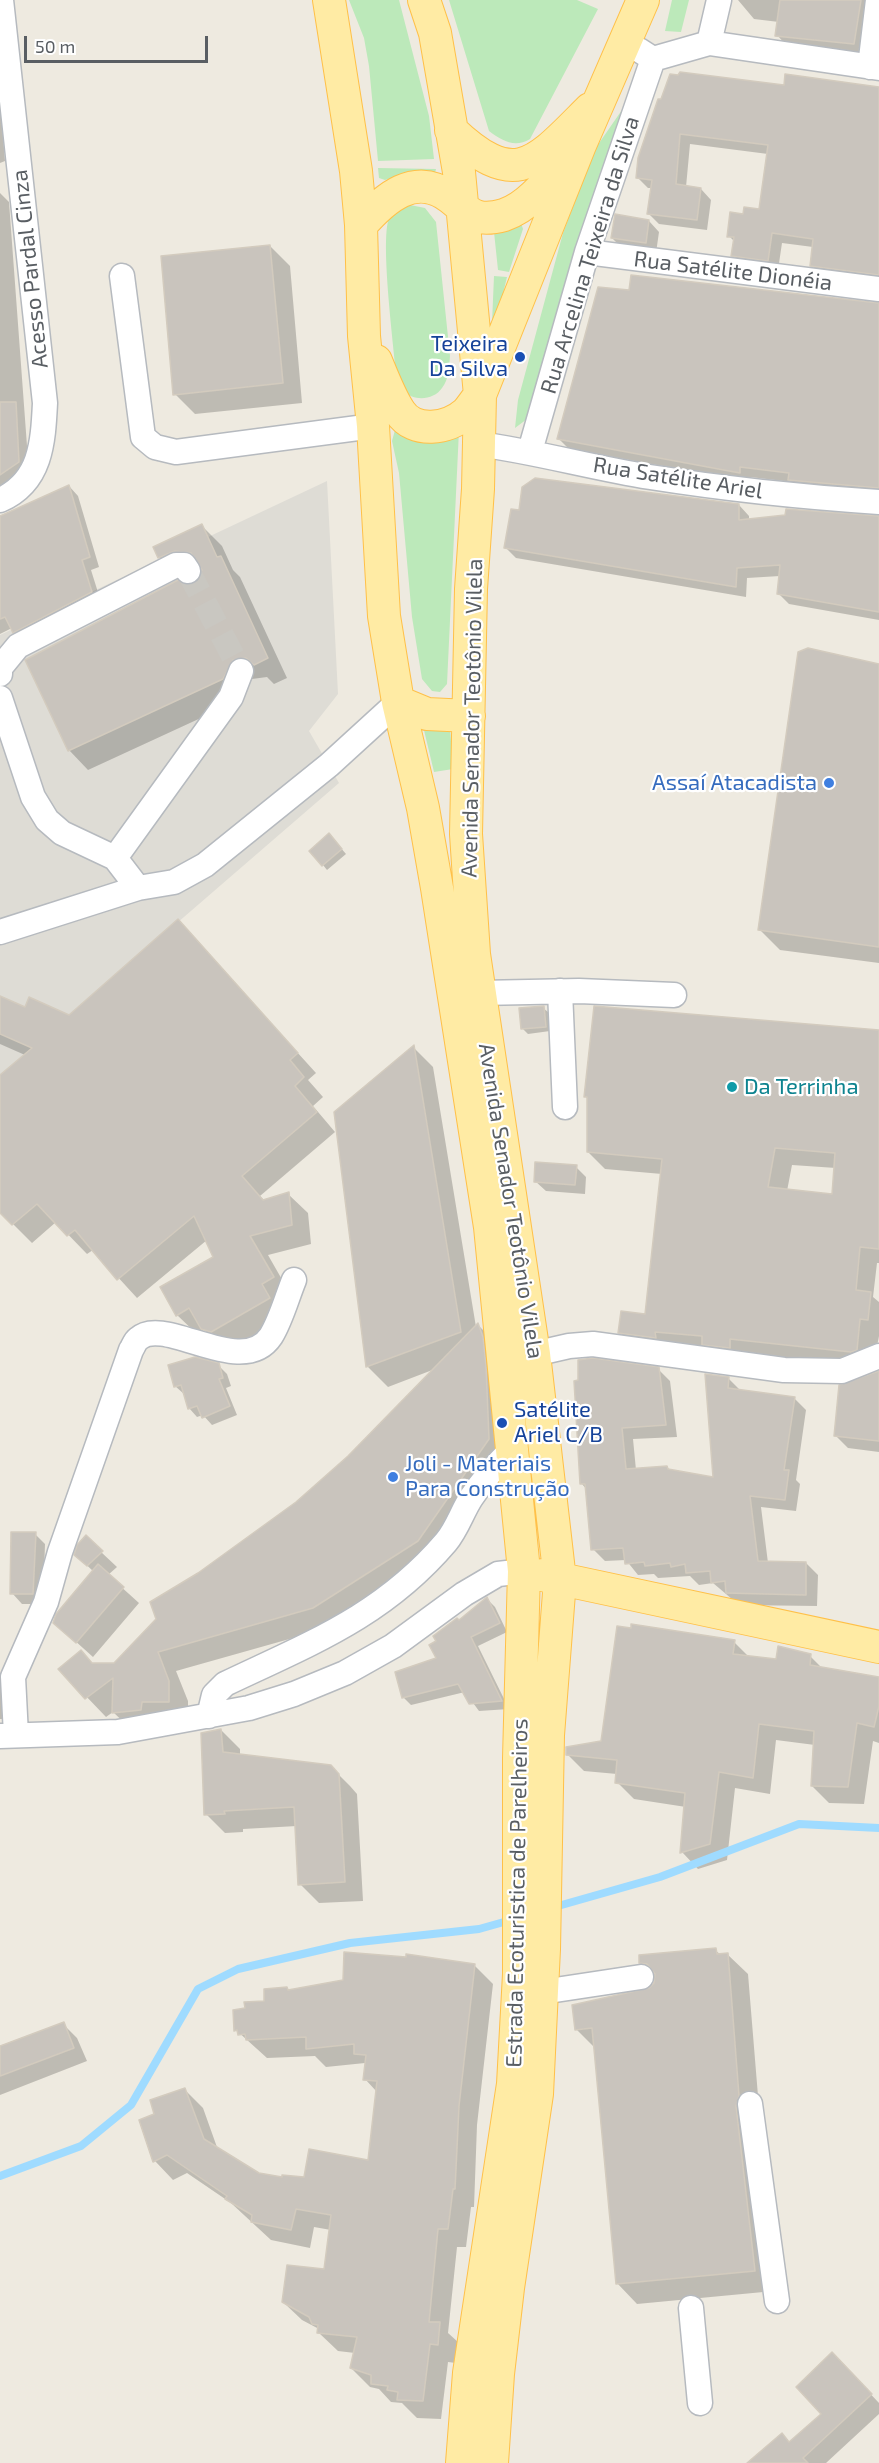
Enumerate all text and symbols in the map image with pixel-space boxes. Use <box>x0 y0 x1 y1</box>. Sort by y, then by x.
scale bar <box>27 24 212 62</box>
text: 50 m <box>35 35 75 57</box>
street label: Rua Arcelina Teixeira da Silva <box>535 113 645 397</box>
street label: Acesso Pardal Cinza <box>6 168 54 370</box>
street label: Rua Satélite Dionéia <box>632 246 834 296</box>
place label: Teixeira Da Silva <box>429 331 508 382</box>
marker: Teixeira Da Silva <box>513 350 527 364</box>
street label: Rua Satélite Ariel <box>591 452 765 504</box>
street label: Avenida Senador Teotônio Vilela <box>456 558 488 878</box>
place label: Assaí Atacadista <box>652 770 817 796</box>
marker: Assaí Atacadista <box>822 776 836 790</box>
street label: Avenida Senador Teotônio Vilela <box>473 1041 549 1361</box>
place label: Da Terrinha <box>744 1074 858 1100</box>
marker: Da Terrinha <box>725 1080 739 1094</box>
place label: Satélite Ariel C/B <box>514 1397 603 1448</box>
marker: Satélite Ariel C/B <box>495 1416 509 1430</box>
place label: Joli - Materiais Para Construção <box>405 1451 570 1502</box>
marker: Joli - Materiais Para Construção <box>386 1470 400 1484</box>
street label: Estrada Ecoturistica de Parelheiros <box>501 1718 533 2068</box>

